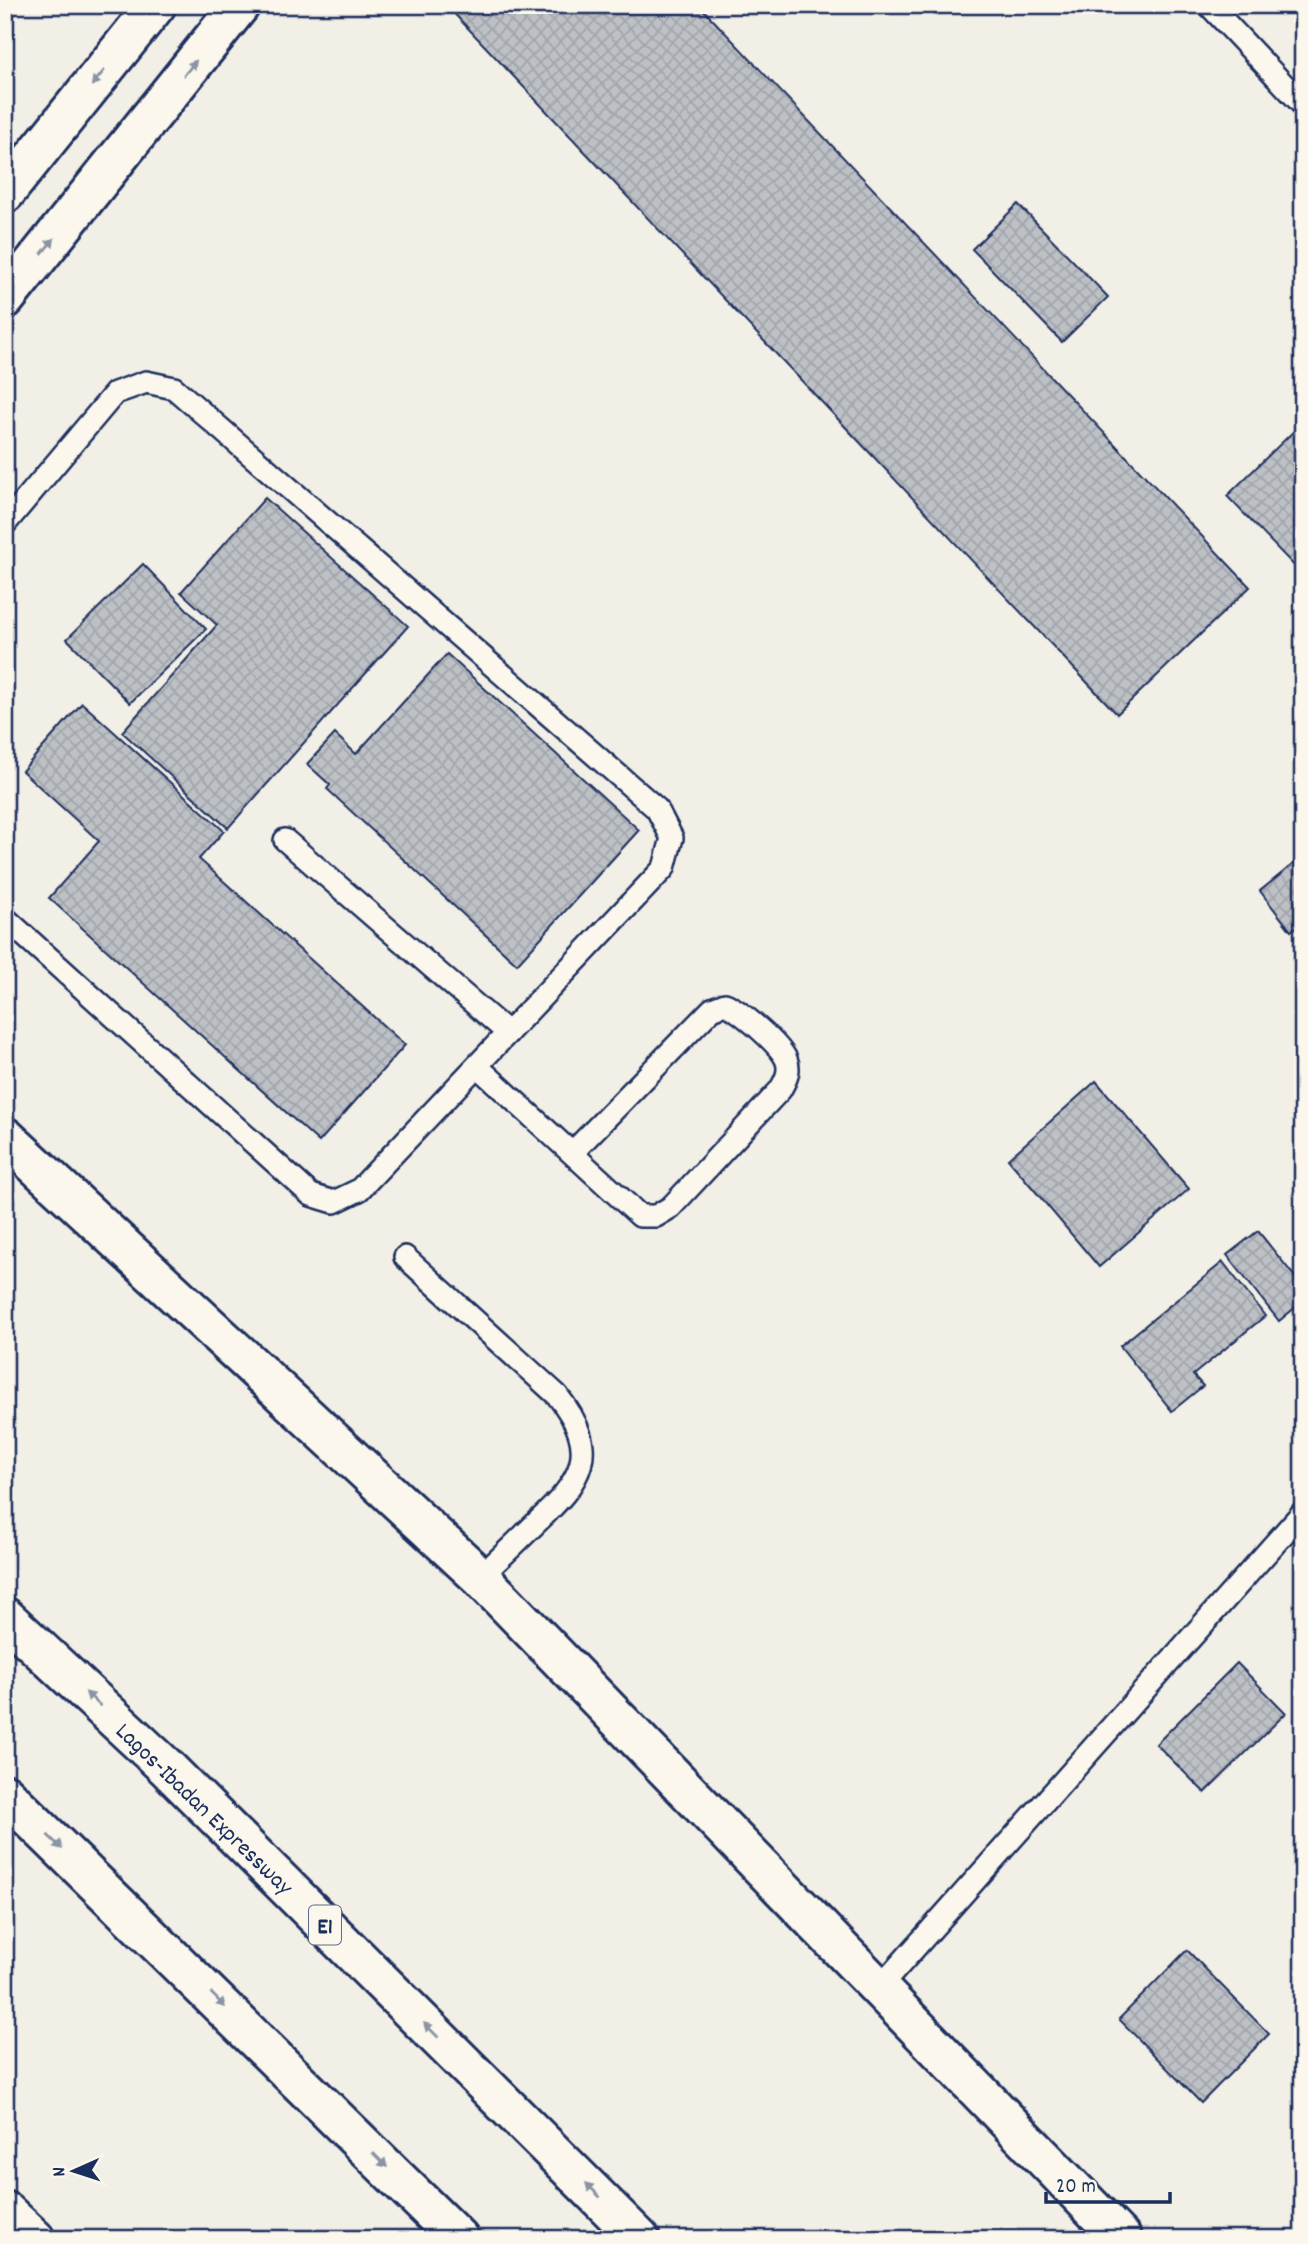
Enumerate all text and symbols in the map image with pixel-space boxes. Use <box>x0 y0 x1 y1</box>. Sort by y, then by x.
one-way arrow <box>182 59 197 77</box>
one-way arrow <box>91 68 106 86</box>
one-way arrow <box>40 237 55 255</box>
one-way arrow <box>85 1691 102 1708</box>
street label: Lagos-Ibadan Expressway <box>106 1716 300 1905</box>
one-way arrow <box>46 1833 63 1850</box>
road number: E1 <box>309 1906 341 1944</box>
one-way arrow <box>210 1992 226 2008</box>
one-way arrow <box>423 2022 439 2038</box>
north arrow <box>38 2136 108 2206</box>
one-way arrow <box>371 2151 388 2168</box>
scale bar <box>1046 2160 1170 2204</box>
text: N <box>47 2166 74 2177</box>
text: 20 m <box>1056 2173 1096 2203</box>
one-way arrow <box>585 2182 602 2198</box>

